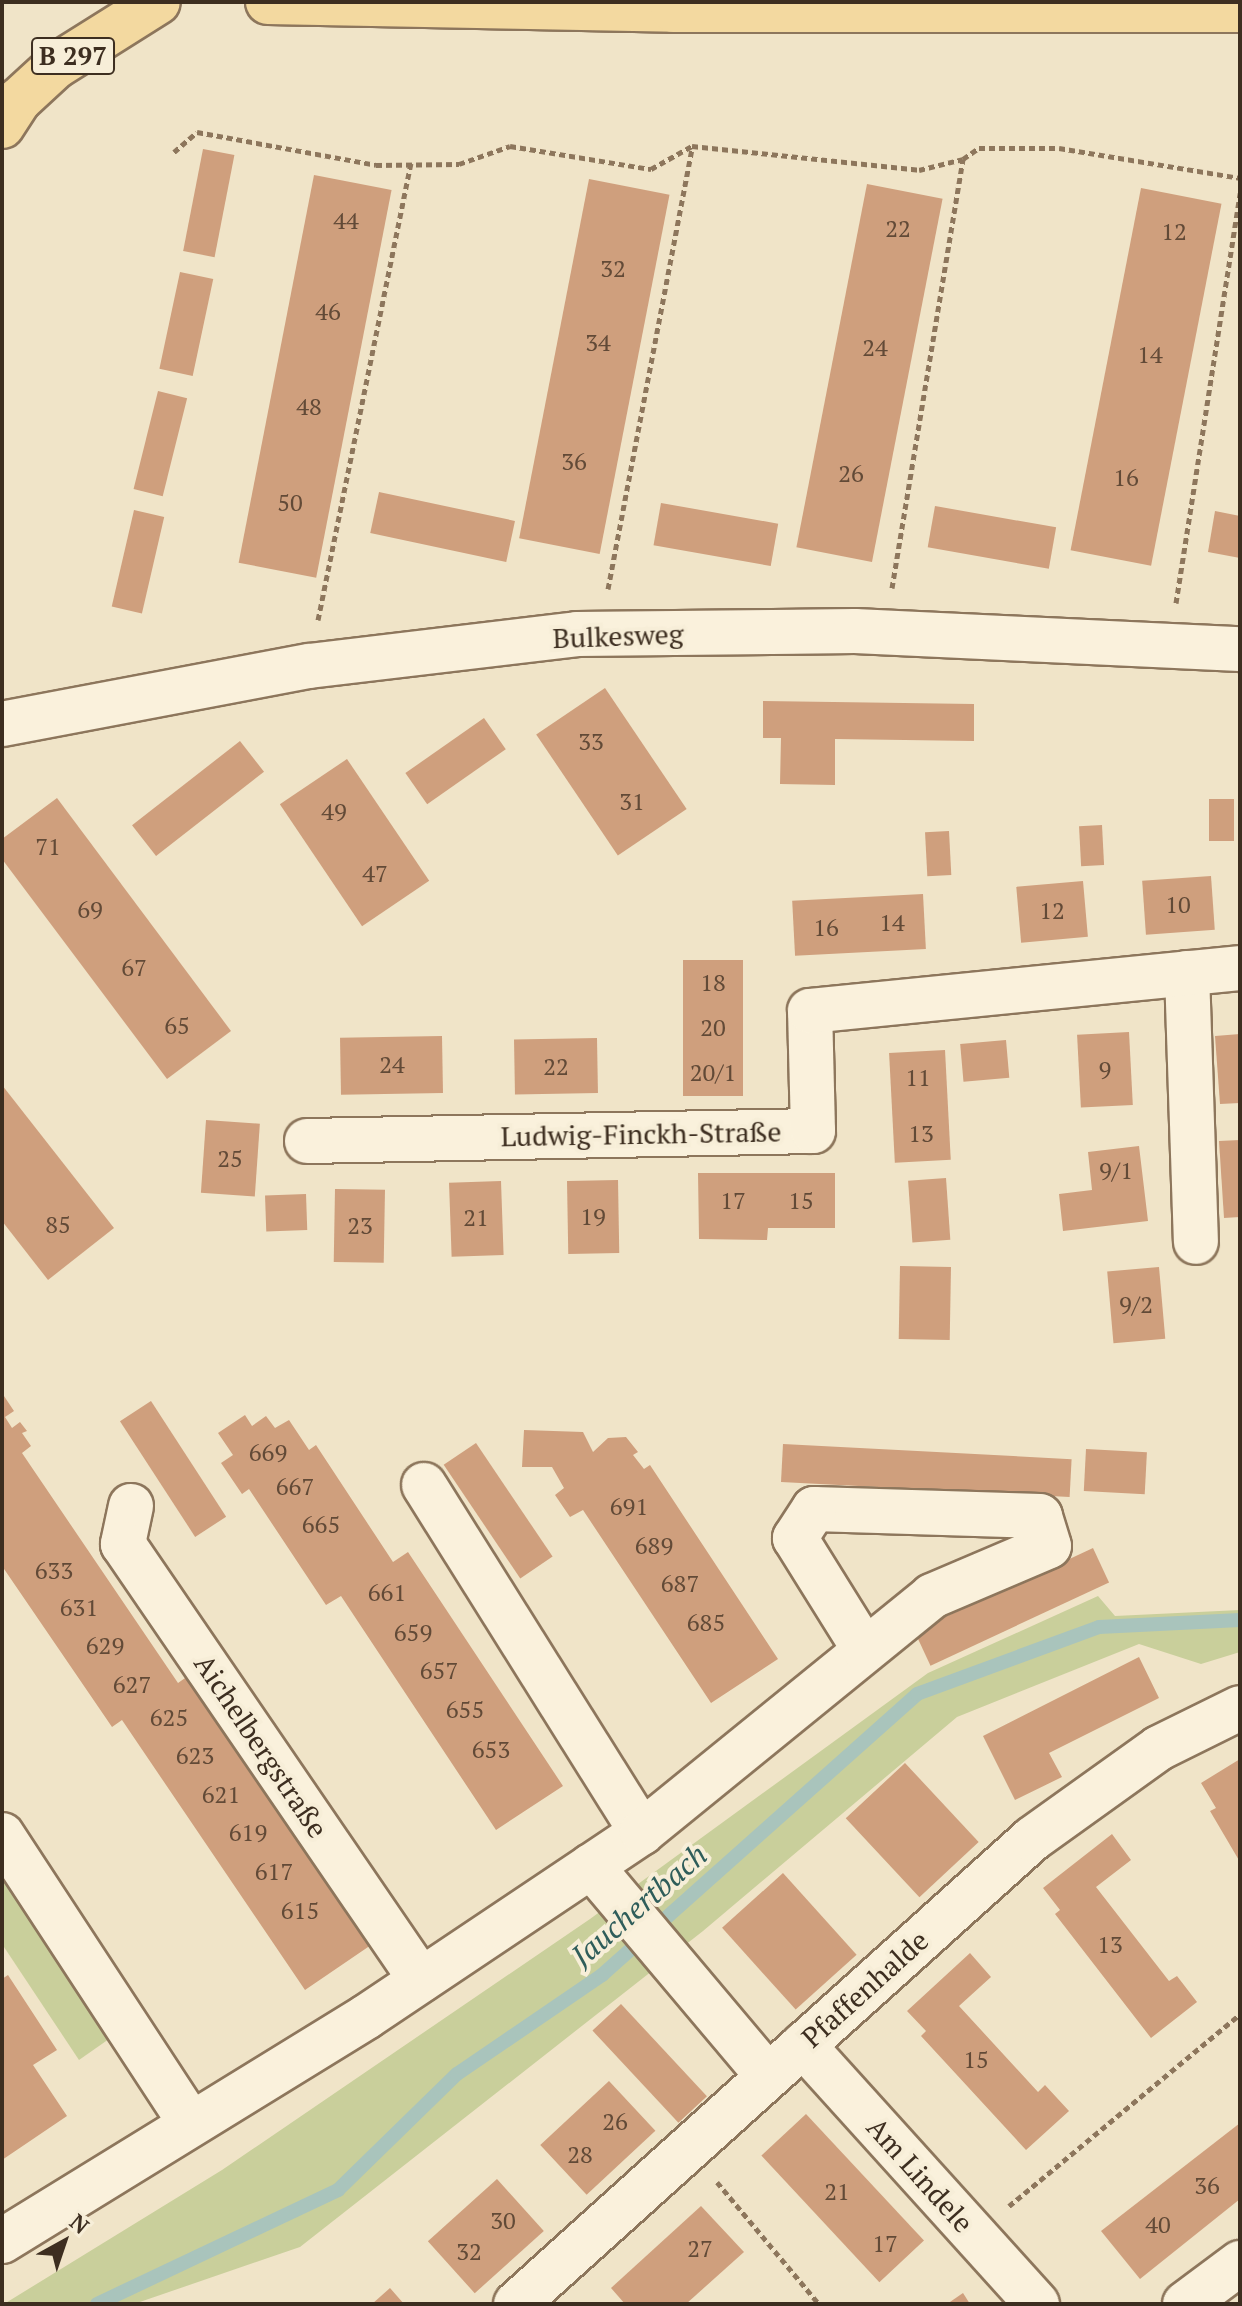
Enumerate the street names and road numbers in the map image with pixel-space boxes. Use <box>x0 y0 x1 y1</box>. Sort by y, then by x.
road number: B 297 <box>31 34 115 78</box>
street label: Bulkesweg <box>552 617 684 655</box>
street label: Ludwig-Finckh-Straße <box>500 1115 782 1153</box>
street label: Aichelbergstraße <box>187 1648 335 1844</box>
street label: Pfaffenhalde <box>795 1924 935 2054</box>
street label: Am Lindele <box>860 2111 980 2239</box>

